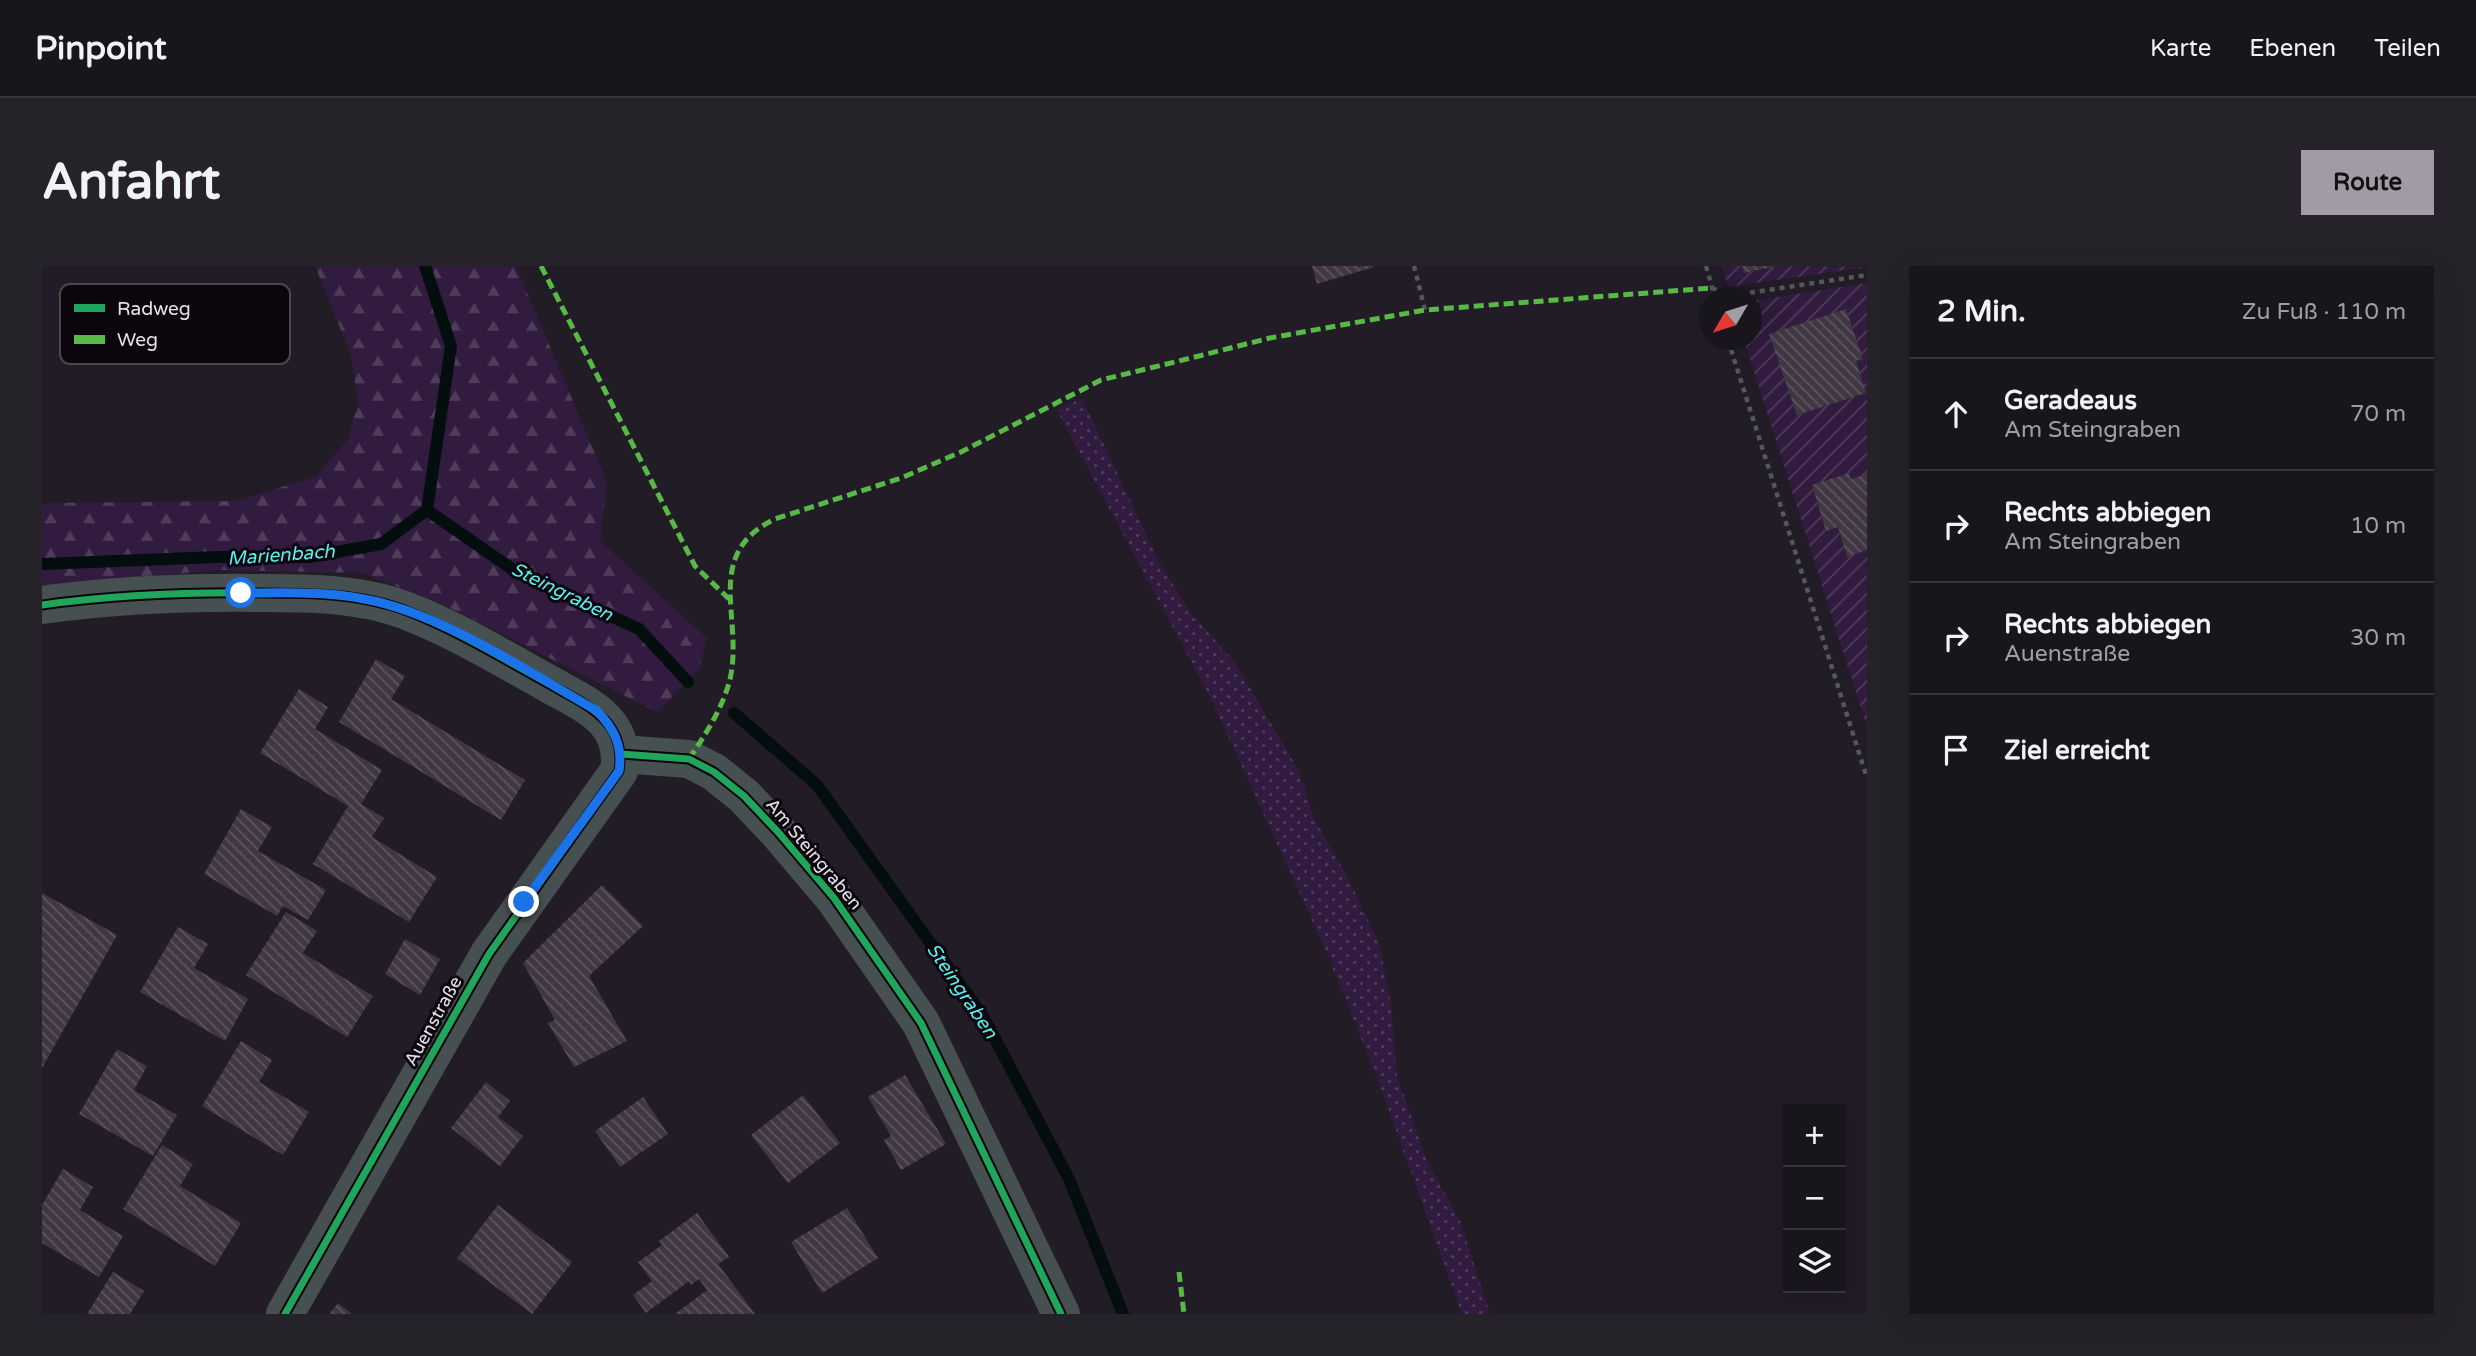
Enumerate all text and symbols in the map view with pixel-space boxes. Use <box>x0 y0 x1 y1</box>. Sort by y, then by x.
text: Pinpoint <box>35 29 167 68</box>
text: Karte <box>2150 34 2211 63</box>
text: Ebenen <box>2249 34 2336 63</box>
text: Teilen <box>2374 34 2441 63</box>
button: Route <box>2301 150 2434 215</box>
text: Anfahrt <box>42 153 220 212</box>
legend <box>60 284 290 364</box>
north arrow <box>1699 287 1762 350</box>
text: 2 Min. <box>1937 293 2026 330</box>
text: Radweg <box>117 298 191 320</box>
text: Zu Fuß · 110 m <box>2242 298 2406 326</box>
text: Weg <box>117 329 158 351</box>
text: Geradeaus <box>2004 385 2137 416</box>
icon: ahead <box>1937 395 1975 433</box>
text: 70 m <box>2350 400 2406 428</box>
text: Am Steingraben <box>2004 416 2181 444</box>
text: Rechts abbiegen <box>2004 497 2211 528</box>
icon: right <box>1937 507 1975 545</box>
text: 10 m <box>2350 512 2406 540</box>
text: Am Steingraben <box>2004 528 2181 556</box>
water label: Marienbach <box>226 540 336 570</box>
water label: Steingraben <box>508 558 617 626</box>
route start <box>225 577 256 608</box>
text: Rechts abbiegen <box>2004 609 2211 640</box>
icon: right <box>1937 619 1975 657</box>
text: 30 m <box>2350 624 2406 652</box>
text: Auenstraße <box>2004 640 2130 668</box>
icon: arrive <box>1937 731 1975 769</box>
text: Ziel erreicht <box>2004 735 2150 766</box>
street label: Am Steingraben <box>761 794 867 914</box>
route end <box>508 886 539 917</box>
water label: Steingraben <box>922 939 1002 1043</box>
street label: Auenstraße <box>399 972 467 1070</box>
map controls <box>1783 1104 1846 1293</box>
button: + <box>1783 1104 1846 1167</box>
button: − <box>1783 1167 1846 1230</box>
button: layers <box>1783 1230 1846 1293</box>

